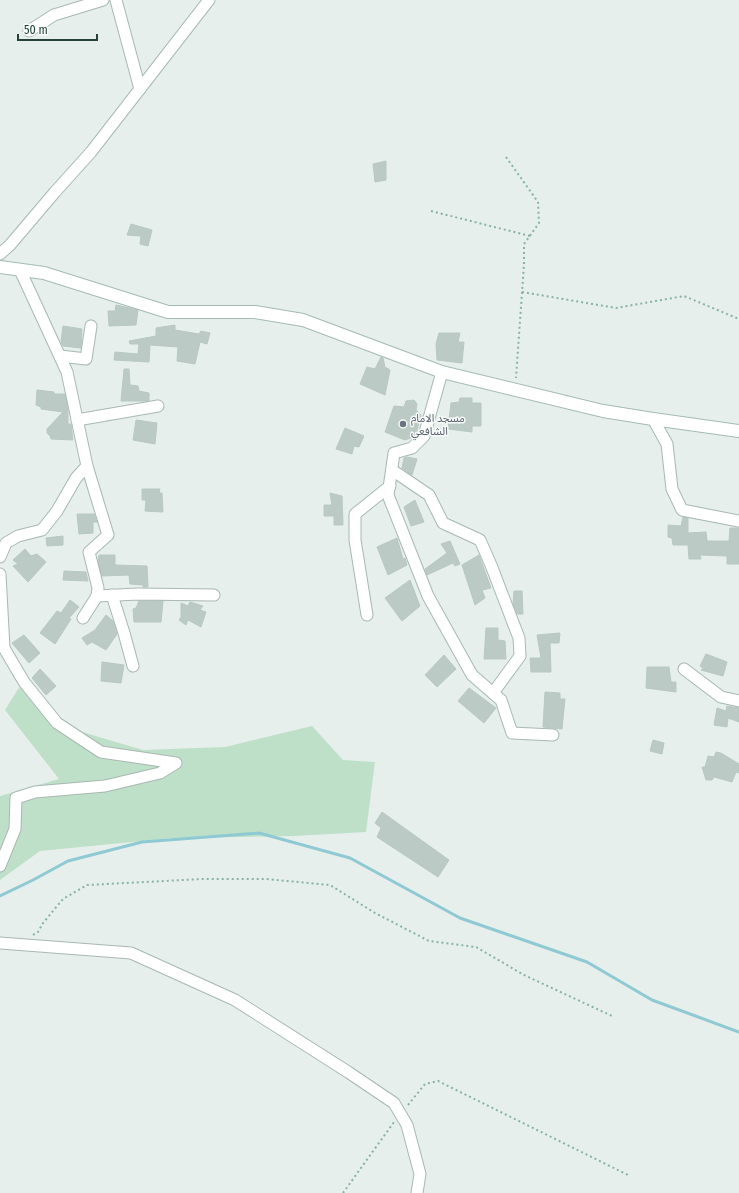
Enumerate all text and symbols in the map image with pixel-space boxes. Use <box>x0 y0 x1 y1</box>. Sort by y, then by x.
scale bar <box>18 16 97 42</box>
text: 50 m <box>24 23 48 37</box>
place label: مسجد الامام الشافعي <box>411 412 465 440</box>
marker: مسجد الامام الشافعي <box>398 419 408 429</box>

